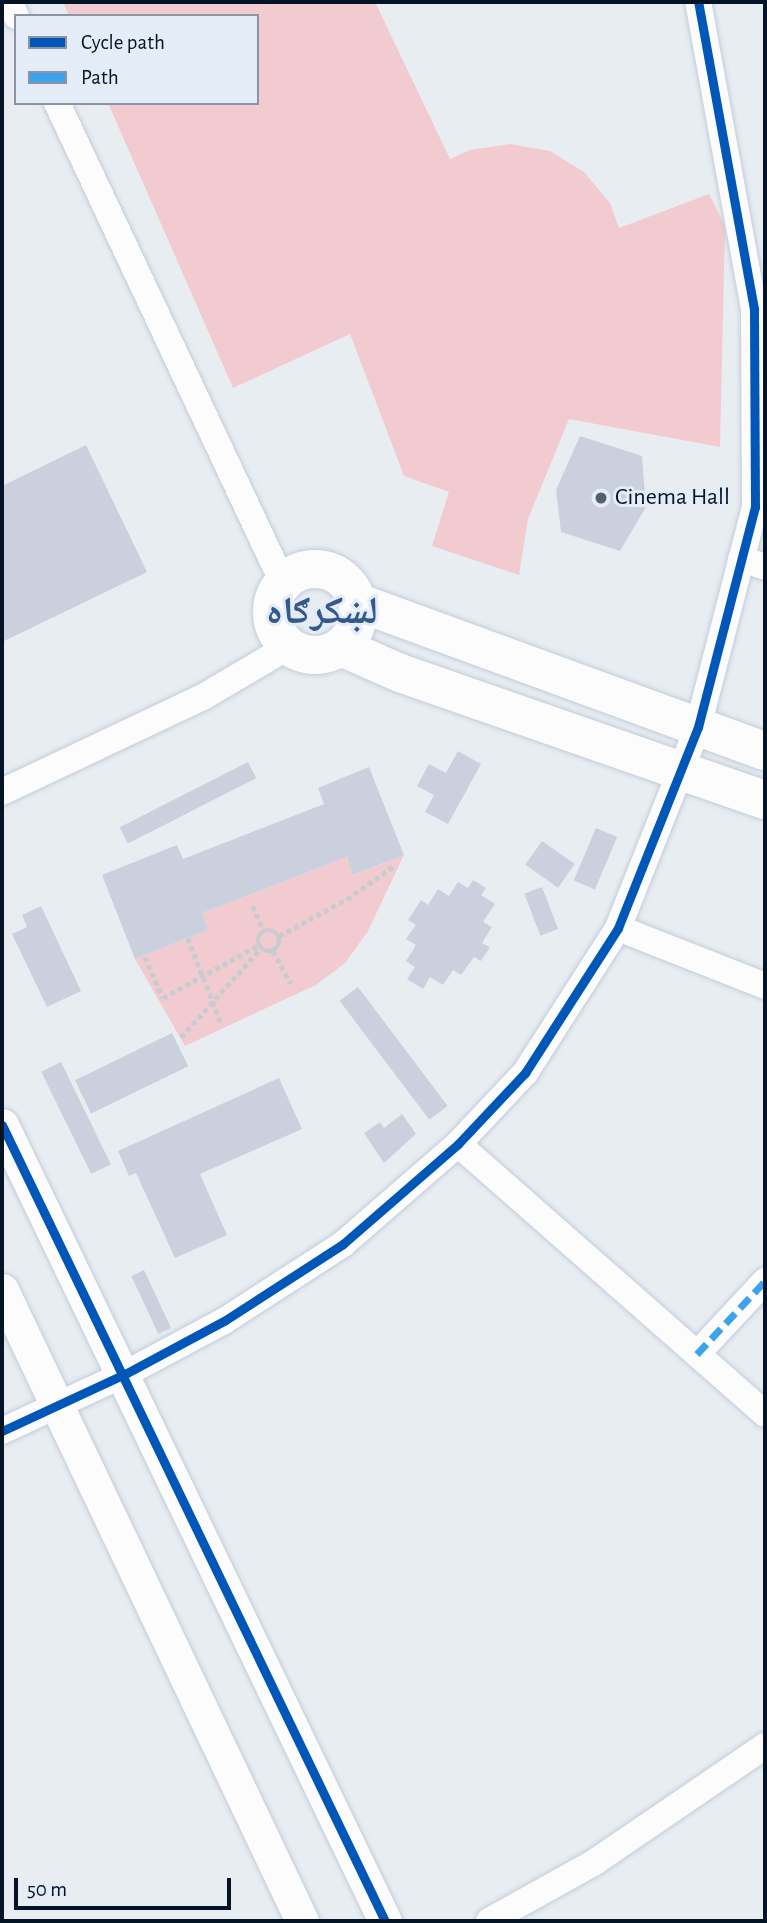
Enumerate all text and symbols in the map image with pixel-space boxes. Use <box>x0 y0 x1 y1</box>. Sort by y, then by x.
legend <box>14 14 259 105</box>
text: Cycle path <box>81 32 165 53</box>
text: Path <box>81 67 119 88</box>
place label: Cinema Hall <box>615 484 730 512</box>
marker: Cinema Hall <box>593 490 609 506</box>
district label: لښکرګاه <box>266 590 378 636</box>
scale bar <box>18 1864 234 1908</box>
text: 50 m <box>27 1879 67 1900</box>

